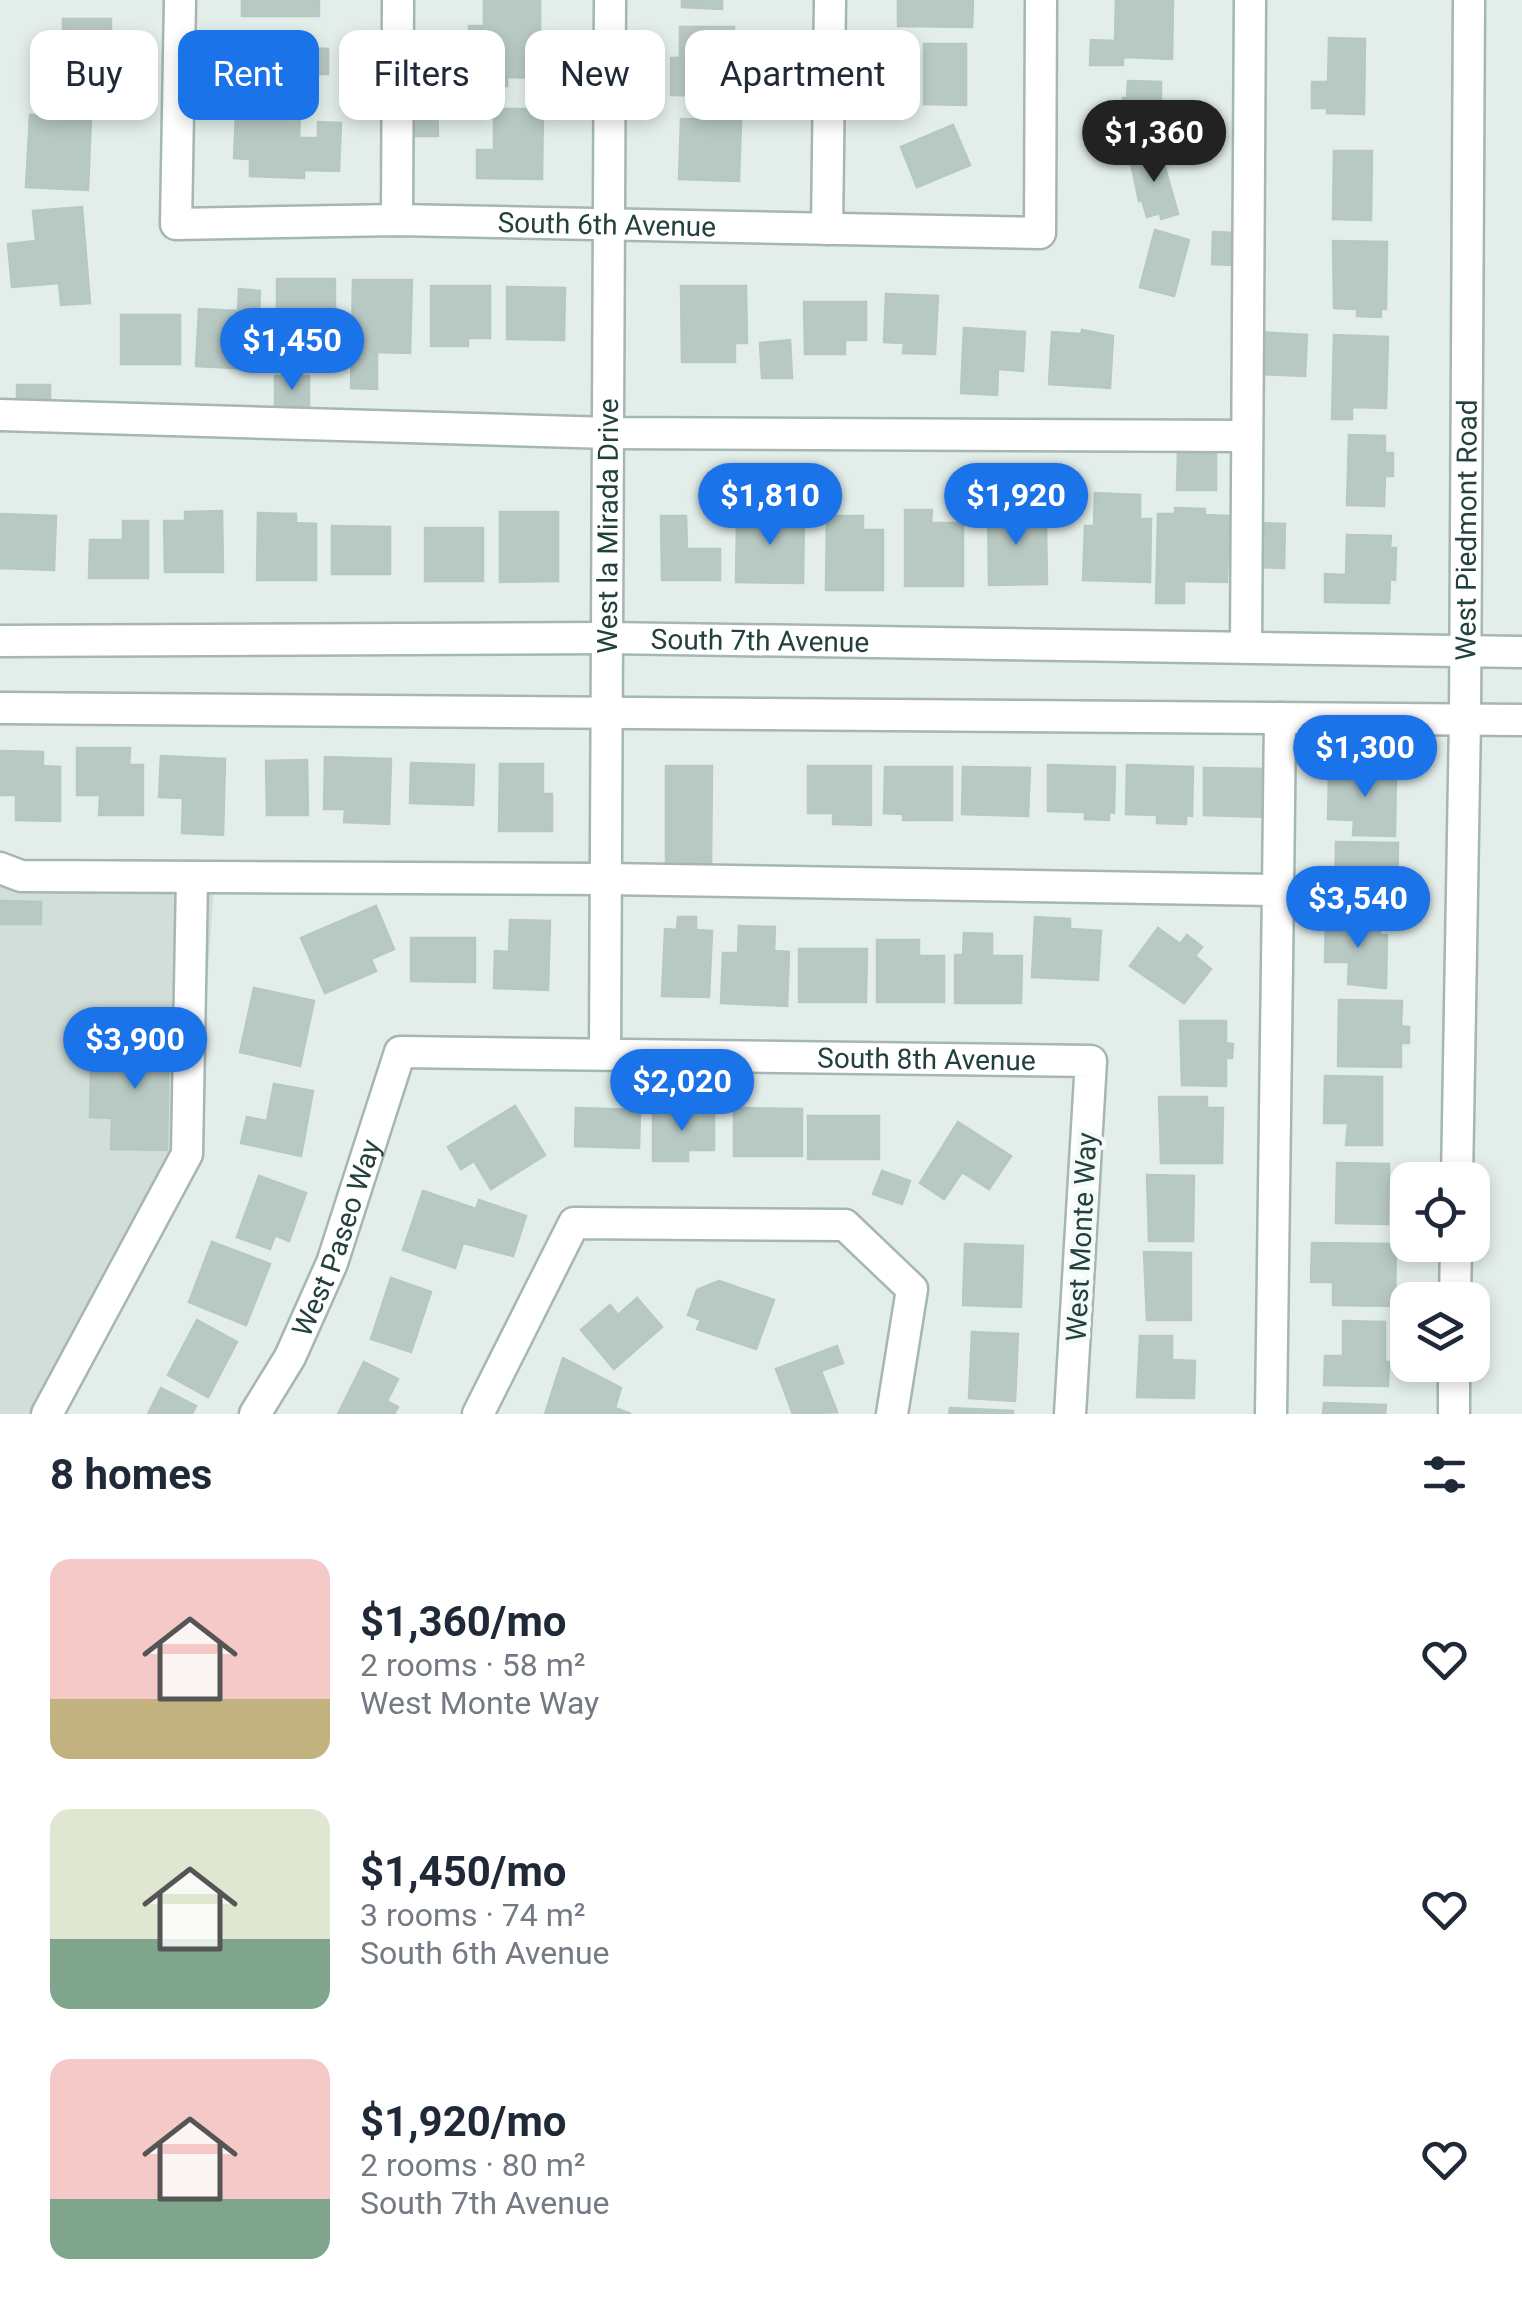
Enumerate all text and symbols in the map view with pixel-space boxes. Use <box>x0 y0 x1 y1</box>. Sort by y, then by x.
chip: Buy <box>30 30 158 120</box>
chip: Rent <box>178 30 319 120</box>
chip: Filters <box>339 30 505 120</box>
chip: New <box>525 30 665 120</box>
chip: Apartment <box>685 30 920 120</box>
pin: $1,360 <box>1073 100 1235 185</box>
text: $1,360 <box>1104 113 1204 151</box>
street label: South 6th Avenue <box>497 206 716 243</box>
pin: $1,450 <box>211 308 373 393</box>
text: $1,450 <box>242 321 342 359</box>
street label: West la Mirada Drive <box>591 398 625 654</box>
street label: West Piedmont Road <box>1449 399 1484 661</box>
pin: $1,810 <box>689 463 851 548</box>
pin: $1,920 <box>935 463 1097 548</box>
text: $1,810 <box>720 476 820 514</box>
text: $1,920 <box>966 476 1066 514</box>
street label: South 7th Avenue <box>650 623 869 659</box>
pin: $1,300 <box>1284 715 1446 800</box>
text: $1,300 <box>1315 728 1415 766</box>
pin: $3,540 <box>1277 866 1439 951</box>
text: $3,540 <box>1308 879 1408 917</box>
pin: $3,900 <box>54 1007 216 1092</box>
text: $3,900 <box>85 1020 185 1058</box>
street label: South 8th Avenue <box>817 1041 1036 1077</box>
pin: $2,020 <box>601 1049 763 1134</box>
text: $2,020 <box>632 1062 732 1100</box>
street label: West Monte Way <box>1060 1132 1103 1342</box>
street label: West Paseo Way <box>285 1135 388 1342</box>
map controls <box>1390 1162 1490 1382</box>
button: locate <box>1390 1162 1490 1262</box>
button: layers <box>1390 1282 1490 1382</box>
icon: filters <box>1417 1447 1472 1502</box>
text: 8 homes <box>50 1450 212 1499</box>
text: $1,360/mo <box>360 1597 567 1646</box>
icon: home <box>130 1599 250 1719</box>
icon: heart <box>1417 1632 1472 1687</box>
text: 2 rooms · 58 m² <box>360 1646 585 1684</box>
text: West Monte Way <box>360 1684 599 1722</box>
text: $1,450/mo <box>360 1847 567 1896</box>
icon: home <box>130 1849 250 1969</box>
icon: heart <box>1417 1882 1472 1937</box>
text: 3 rooms · 74 m² <box>360 1896 585 1934</box>
text: South 6th Avenue <box>360 1934 610 1972</box>
text: $1,920/mo <box>360 2097 567 2146</box>
icon: home <box>130 2099 250 2219</box>
icon: heart <box>1417 2132 1472 2187</box>
text: 2 rooms · 80 m² <box>360 2146 585 2184</box>
text: South 7th Avenue <box>360 2184 610 2222</box>

